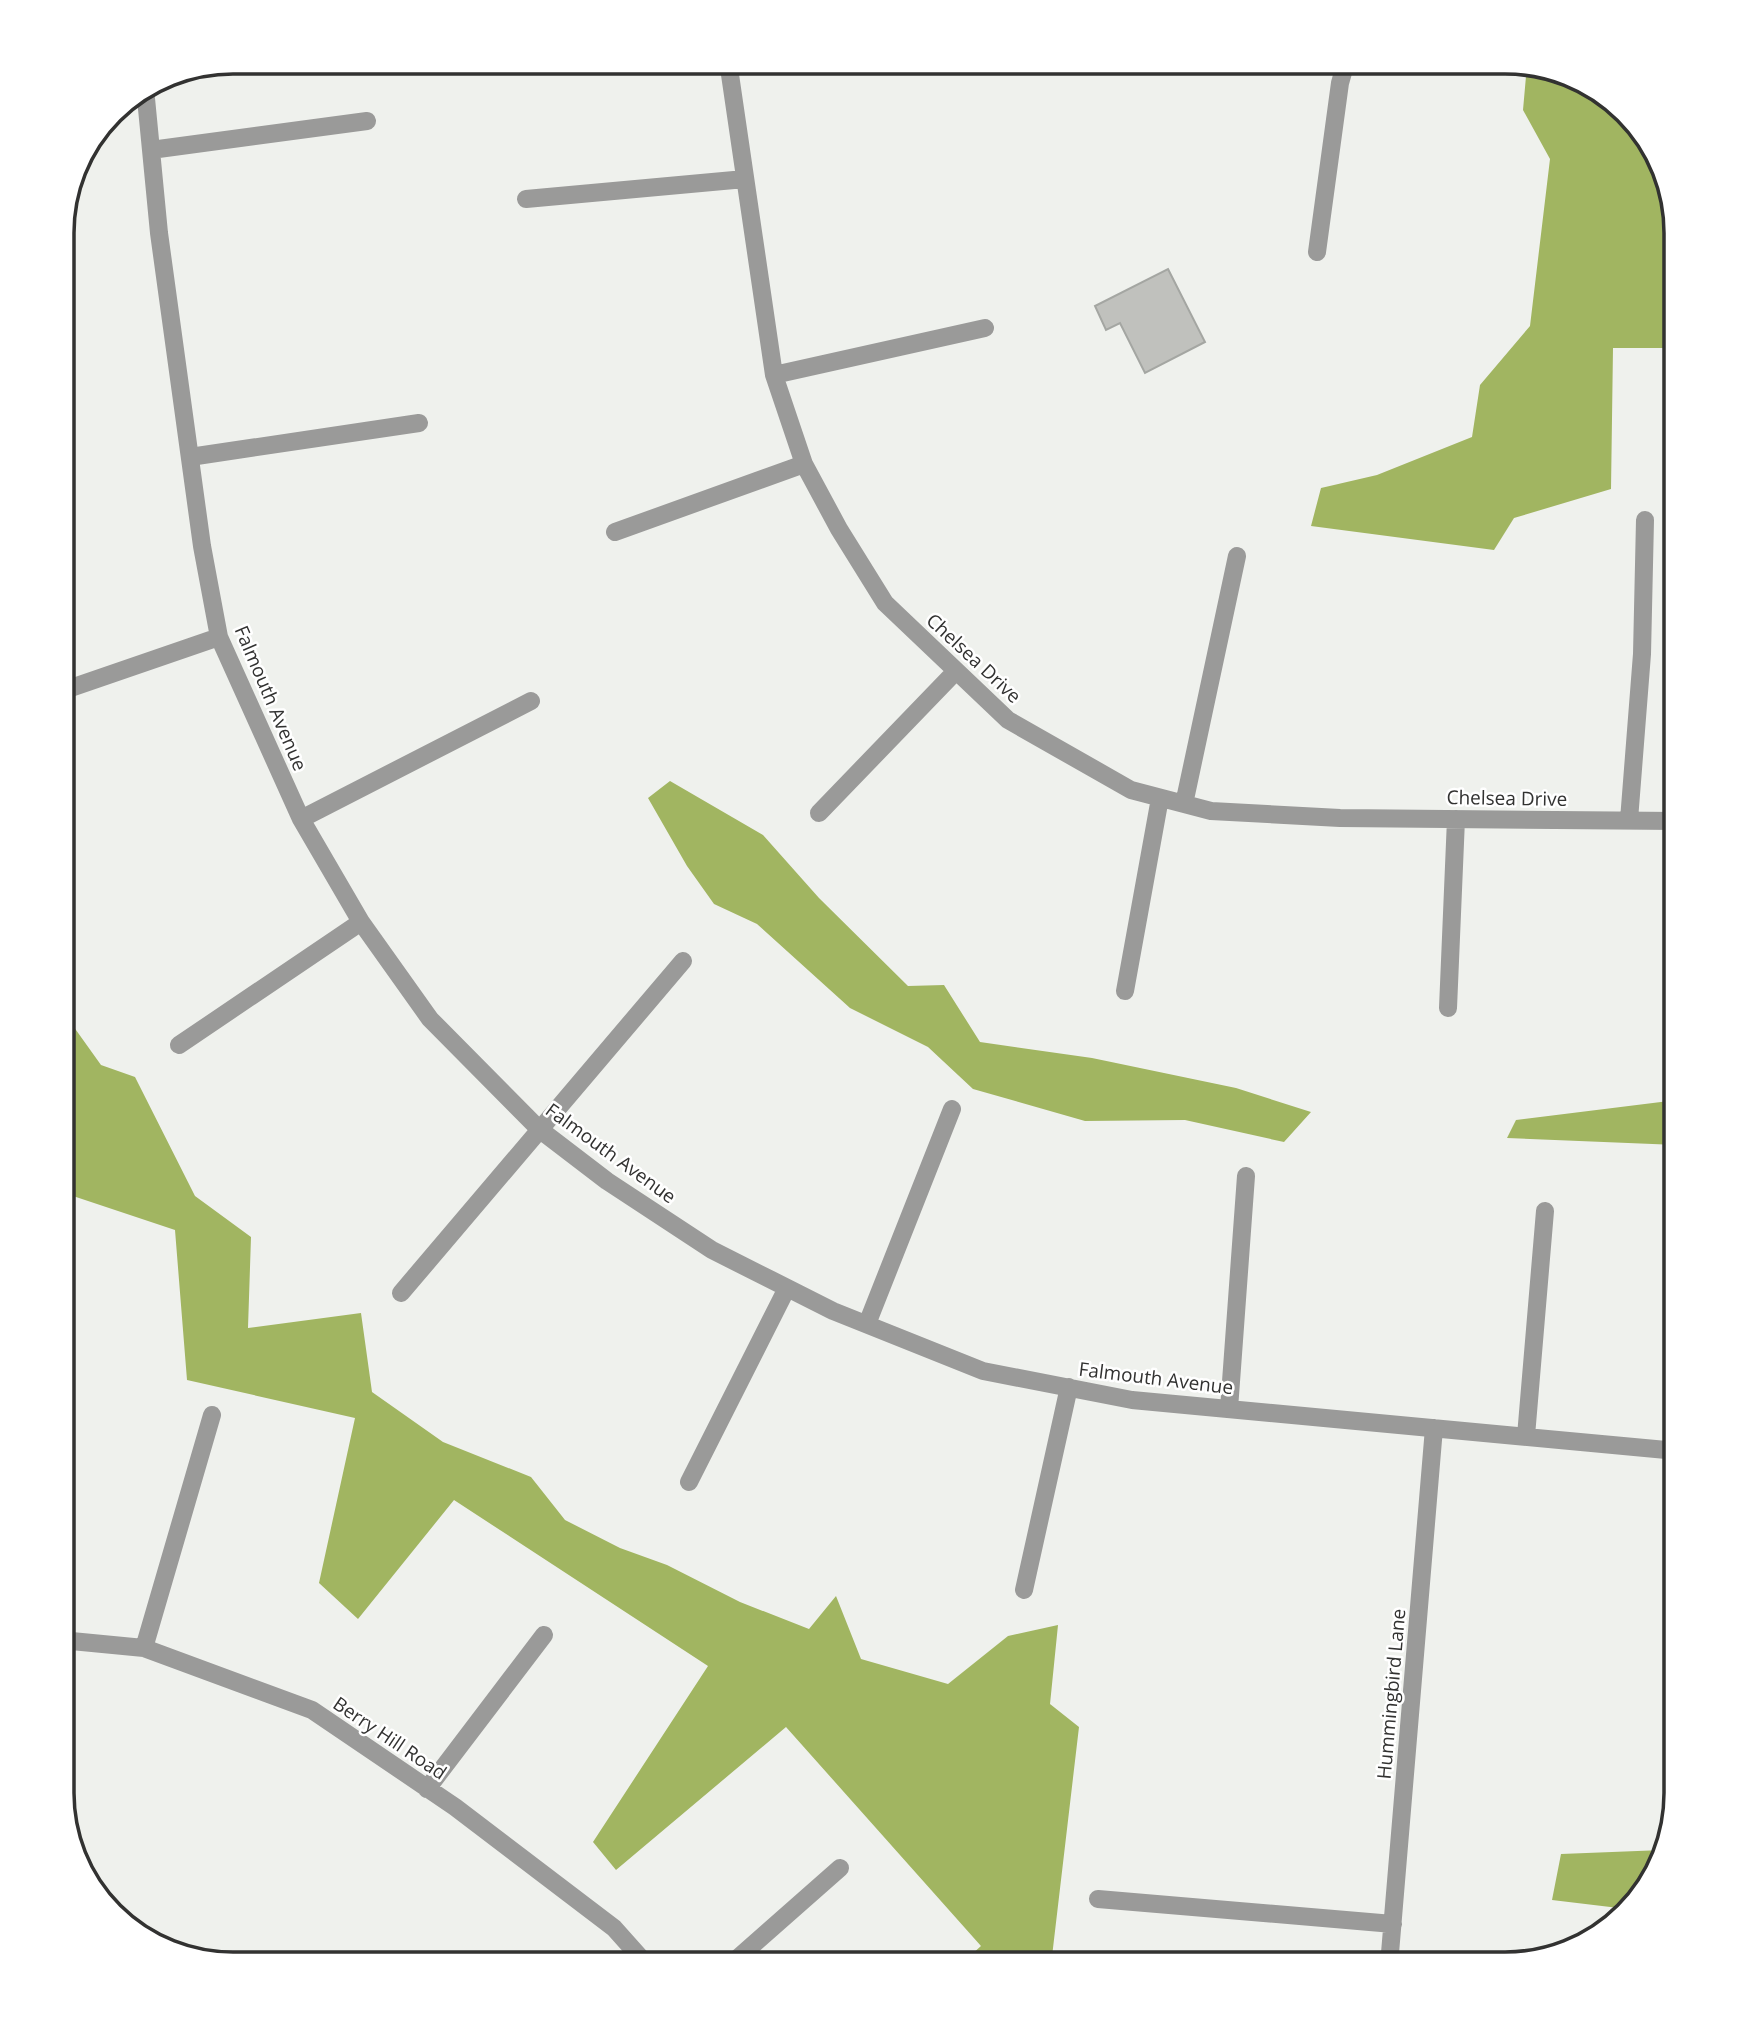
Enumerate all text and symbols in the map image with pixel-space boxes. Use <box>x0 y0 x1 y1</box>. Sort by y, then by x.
street label: Chelsea Drive <box>921 607 1027 709</box>
street label: Falmouth Avenue <box>229 621 313 775</box>
street label: Chelsea Drive <box>1446 784 1568 812</box>
street label: Falmouth Avenue <box>541 1097 681 1209</box>
street label: Falmouth Avenue <box>1077 1356 1235 1400</box>
street label: Hummingbird Lane <box>1371 1608 1411 1780</box>
street label: Berry Hill Road <box>328 1690 452 1786</box>

